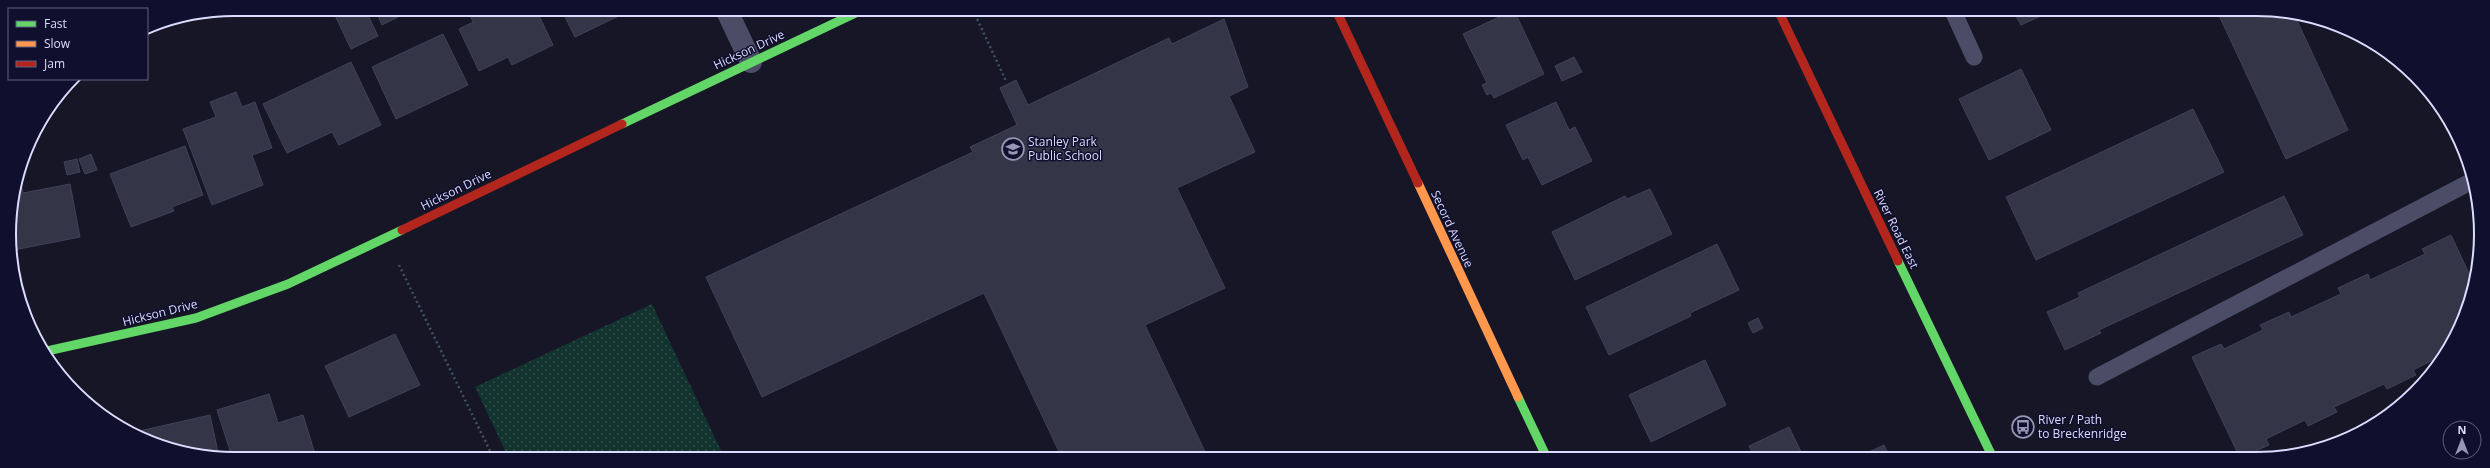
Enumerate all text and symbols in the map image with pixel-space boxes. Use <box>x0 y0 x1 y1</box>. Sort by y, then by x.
legend <box>8 8 148 80</box>
text: Fast <box>44 15 67 32</box>
street label: Hickson Drive <box>710 26 787 73</box>
text: Slow <box>44 35 71 52</box>
text: Jam <box>43 55 65 72</box>
place label: Stanley Park Public School <box>1028 133 1102 164</box>
school or university icon: Stanley Park Public School <box>1000 136 1026 162</box>
street label: Hickson Drive <box>418 165 494 214</box>
street label: River Road East <box>1870 186 1923 271</box>
street label: Secord Avenue <box>1427 187 1478 270</box>
street label: Hickson Drive <box>121 295 199 330</box>
place label: River / Path to Breckenridge <box>2038 411 2127 442</box>
bus stop icon: River / Path to Breckenridge <box>2010 414 2036 440</box>
north arrow <box>2442 420 2482 460</box>
text: N <box>2458 422 2466 437</box>

